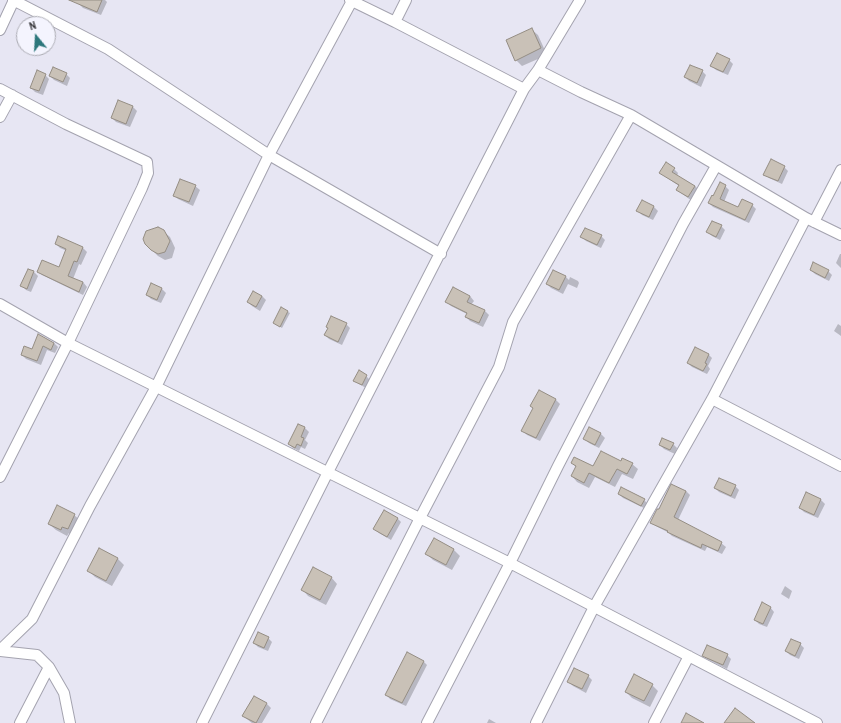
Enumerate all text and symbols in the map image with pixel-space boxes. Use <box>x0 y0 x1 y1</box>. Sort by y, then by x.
north arrow <box>16 16 56 56</box>
text: N <box>27 18 38 33</box>

